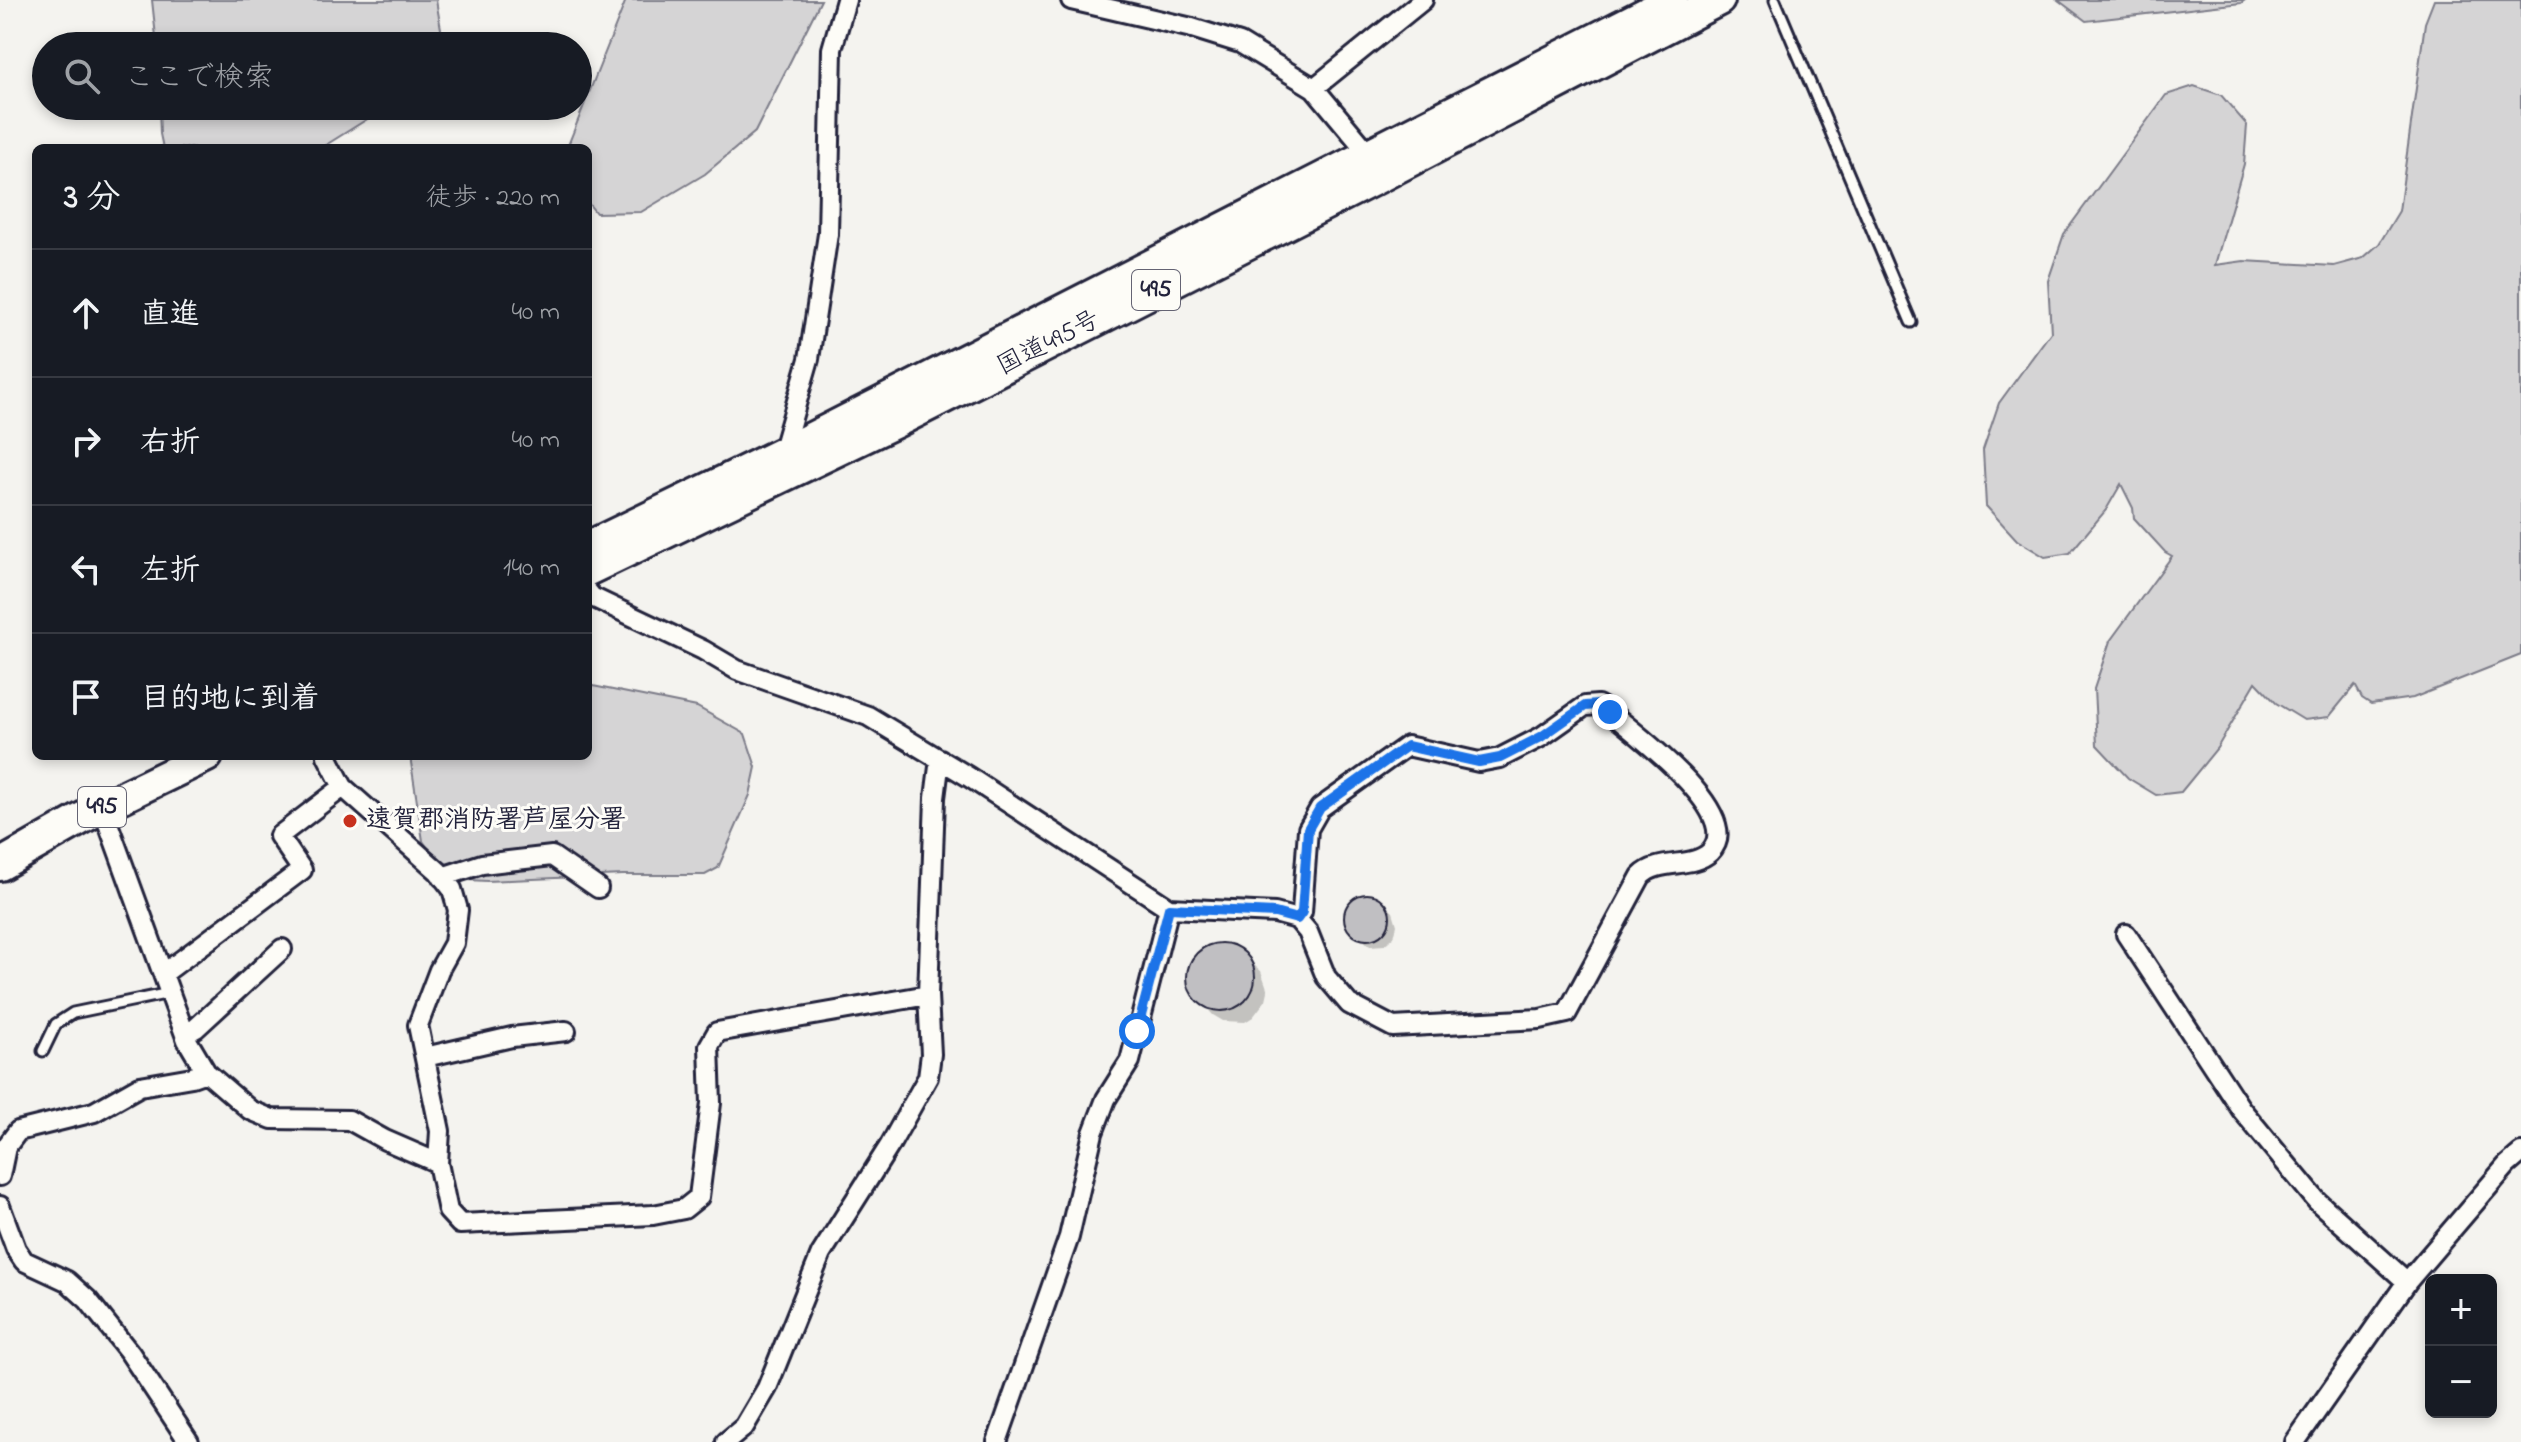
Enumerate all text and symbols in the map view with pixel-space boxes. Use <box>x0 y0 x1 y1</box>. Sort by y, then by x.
search box <box>32 32 592 120</box>
icon: search <box>60 54 104 98</box>
text: ここで検索 <box>124 57 274 101</box>
text: 3 分 <box>64 174 121 224</box>
text: 徒歩 · 220 m <box>426 180 560 218</box>
road number: 495 <box>1132 270 1180 310</box>
icon: ahead <box>64 291 108 335</box>
text: 直進 <box>140 294 200 338</box>
text: 40 m <box>511 294 560 332</box>
street label: 国道495号 <box>991 302 1107 386</box>
icon: right <box>64 419 108 463</box>
text: 右折 <box>140 422 200 466</box>
text: 40 m <box>511 422 560 460</box>
icon: left <box>64 547 108 591</box>
text: 左折 <box>140 550 200 594</box>
text: 140 m <box>503 550 560 588</box>
icon: arrive <box>64 675 108 719</box>
text: 目的地に到着 <box>140 678 320 722</box>
route end <box>1592 694 1628 730</box>
road number: 495 <box>78 787 126 827</box>
place label: 遠賀郡消防署芦屋分署 <box>366 802 626 840</box>
marker: 遠賀郡消防署芦屋分署 <box>341 812 359 830</box>
route start <box>1119 1013 1155 1049</box>
map controls <box>2425 1274 2497 1418</box>
button: + <box>2425 1274 2497 1346</box>
button: − <box>2425 1346 2497 1418</box>

